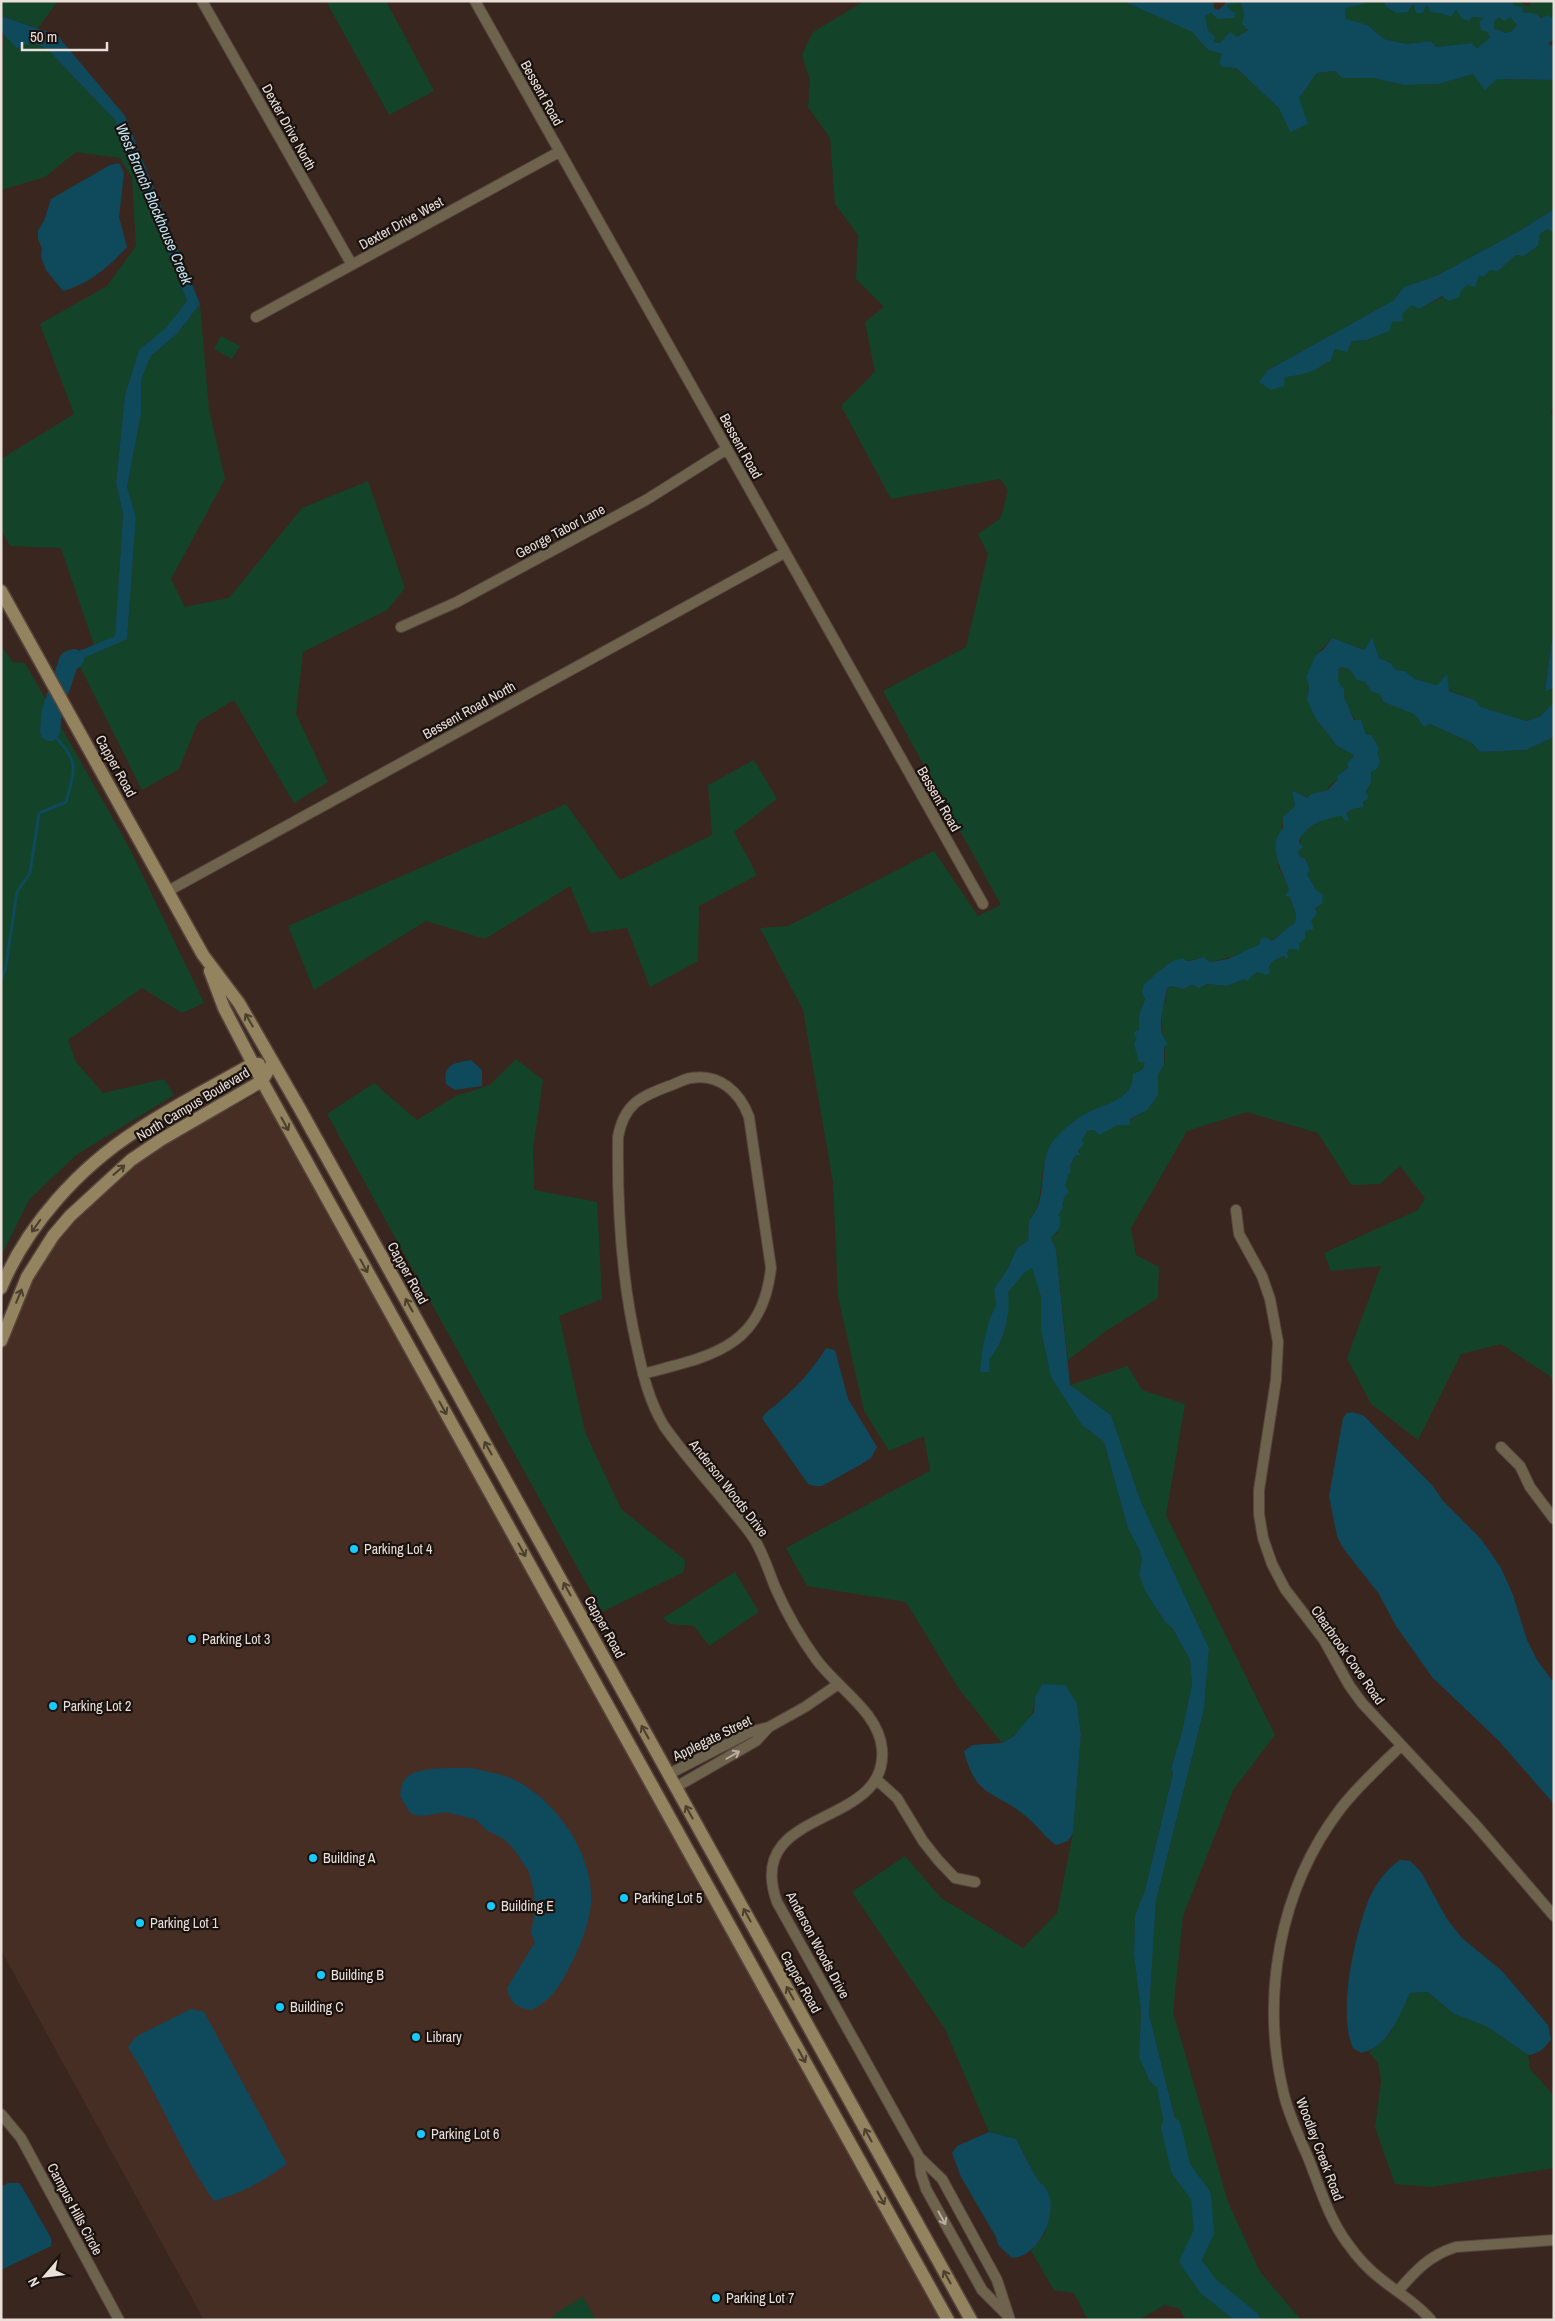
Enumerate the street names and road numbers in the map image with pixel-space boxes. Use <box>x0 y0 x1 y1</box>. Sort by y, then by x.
street label: Bessent Road <box>517 57 567 129</box>
street label: Dexter Drive North <box>258 81 320 173</box>
street label: Dexter Drive West <box>356 192 446 254</box>
street label: Bessent Road <box>716 410 766 482</box>
street label: George Tabor Lane <box>512 500 608 562</box>
street label: Bessent Road North <box>419 677 519 743</box>
street label: Capper Road <box>92 732 140 800</box>
street label: Bessent Road <box>913 763 965 835</box>
street label: North Campus Boulevard <box>133 1063 253 1145</box>
street label: Capper Road <box>384 1239 432 1307</box>
street label: Anderson Woods Drive <box>685 1435 773 1540</box>
street label: Capper Road <box>581 1593 629 1661</box>
street label: Clearbrook Cove Road <box>1307 1602 1389 1708</box>
street label: Applegate Street <box>669 1711 754 1765</box>
street label: Anderson Woods Drive <box>782 1888 854 2002</box>
street label: Capper Road <box>777 1948 825 2016</box>
street label: Woodley Creek Road <box>1292 2095 1348 2203</box>
street label: Campus Hills Circle <box>43 2160 107 2258</box>

